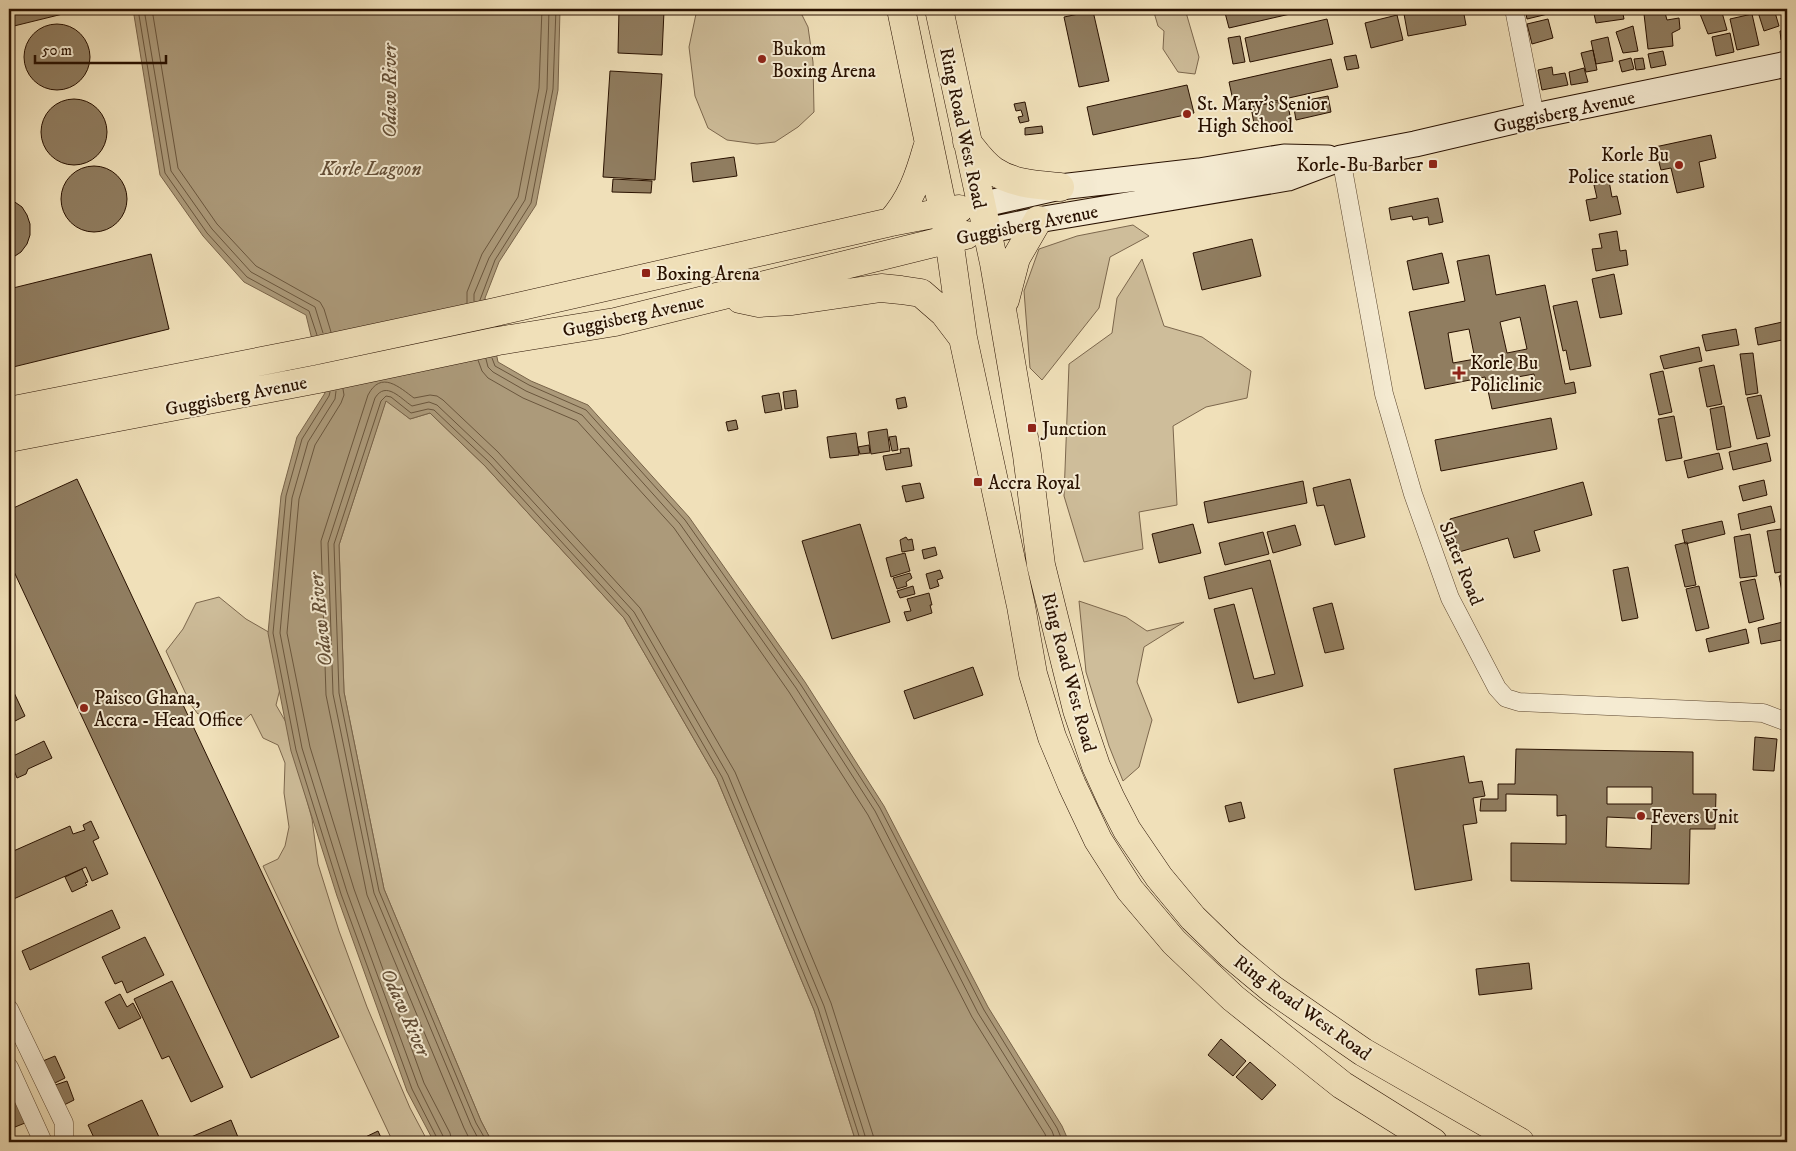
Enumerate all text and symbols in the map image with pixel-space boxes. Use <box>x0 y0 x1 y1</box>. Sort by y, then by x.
scale bar <box>35 32 166 64</box>
place label: Bukom Boxing Arena <box>772 38 876 83</box>
text: 50 m <box>42 41 72 60</box>
water label: Odaw River <box>378 42 403 138</box>
street label: Ring Road West Road <box>934 46 991 212</box>
marker: Bukom Boxing Arena <box>756 53 768 65</box>
street label: Guggisberg Avenue <box>1491 86 1637 139</box>
place label: St. Mary's Senior High School <box>1197 93 1327 138</box>
marker: St. Mary's Senior High School <box>1181 108 1193 120</box>
place label: Korle Bu Police station <box>1568 144 1669 189</box>
place label: Korle-Bu Barber <box>1296 154 1423 177</box>
water label: Korle Lagoon <box>320 157 421 182</box>
marker: Korle-Bu Barber <box>1427 158 1439 170</box>
marker: Korle Bu Police station <box>1673 159 1685 171</box>
street label: Guggisberg Avenue <box>954 200 1100 251</box>
place label: Boxing Arena <box>656 263 760 286</box>
marker: Boxing Arena <box>640 267 652 279</box>
street label: Guggisberg Avenue <box>560 290 706 343</box>
place label: Korle Bu Policlinic <box>1470 352 1542 397</box>
marker: Korle Bu Policlinic <box>1452 366 1466 380</box>
street label: Guggisberg Avenue <box>163 371 309 422</box>
place label: Junction <box>1040 418 1107 441</box>
marker: Junction <box>1026 422 1038 434</box>
place label: Accra Royal <box>988 472 1081 495</box>
marker: Accra Royal <box>972 476 984 488</box>
street label: Slater Road <box>1433 518 1488 609</box>
water label: Odaw River <box>304 570 339 668</box>
street label: Ring Road West Road <box>1036 590 1101 755</box>
place label: Paisco Ghana, Accra - Head Office <box>94 687 243 732</box>
marker: Paisco Ghana, Accra - Head Office <box>78 702 90 714</box>
place label: Fevers Unit <box>1651 806 1739 829</box>
marker: Fevers Unit <box>1635 810 1647 822</box>
street label: Ring Road West Road <box>1229 951 1376 1066</box>
water label: Odaw River <box>374 965 436 1062</box>

